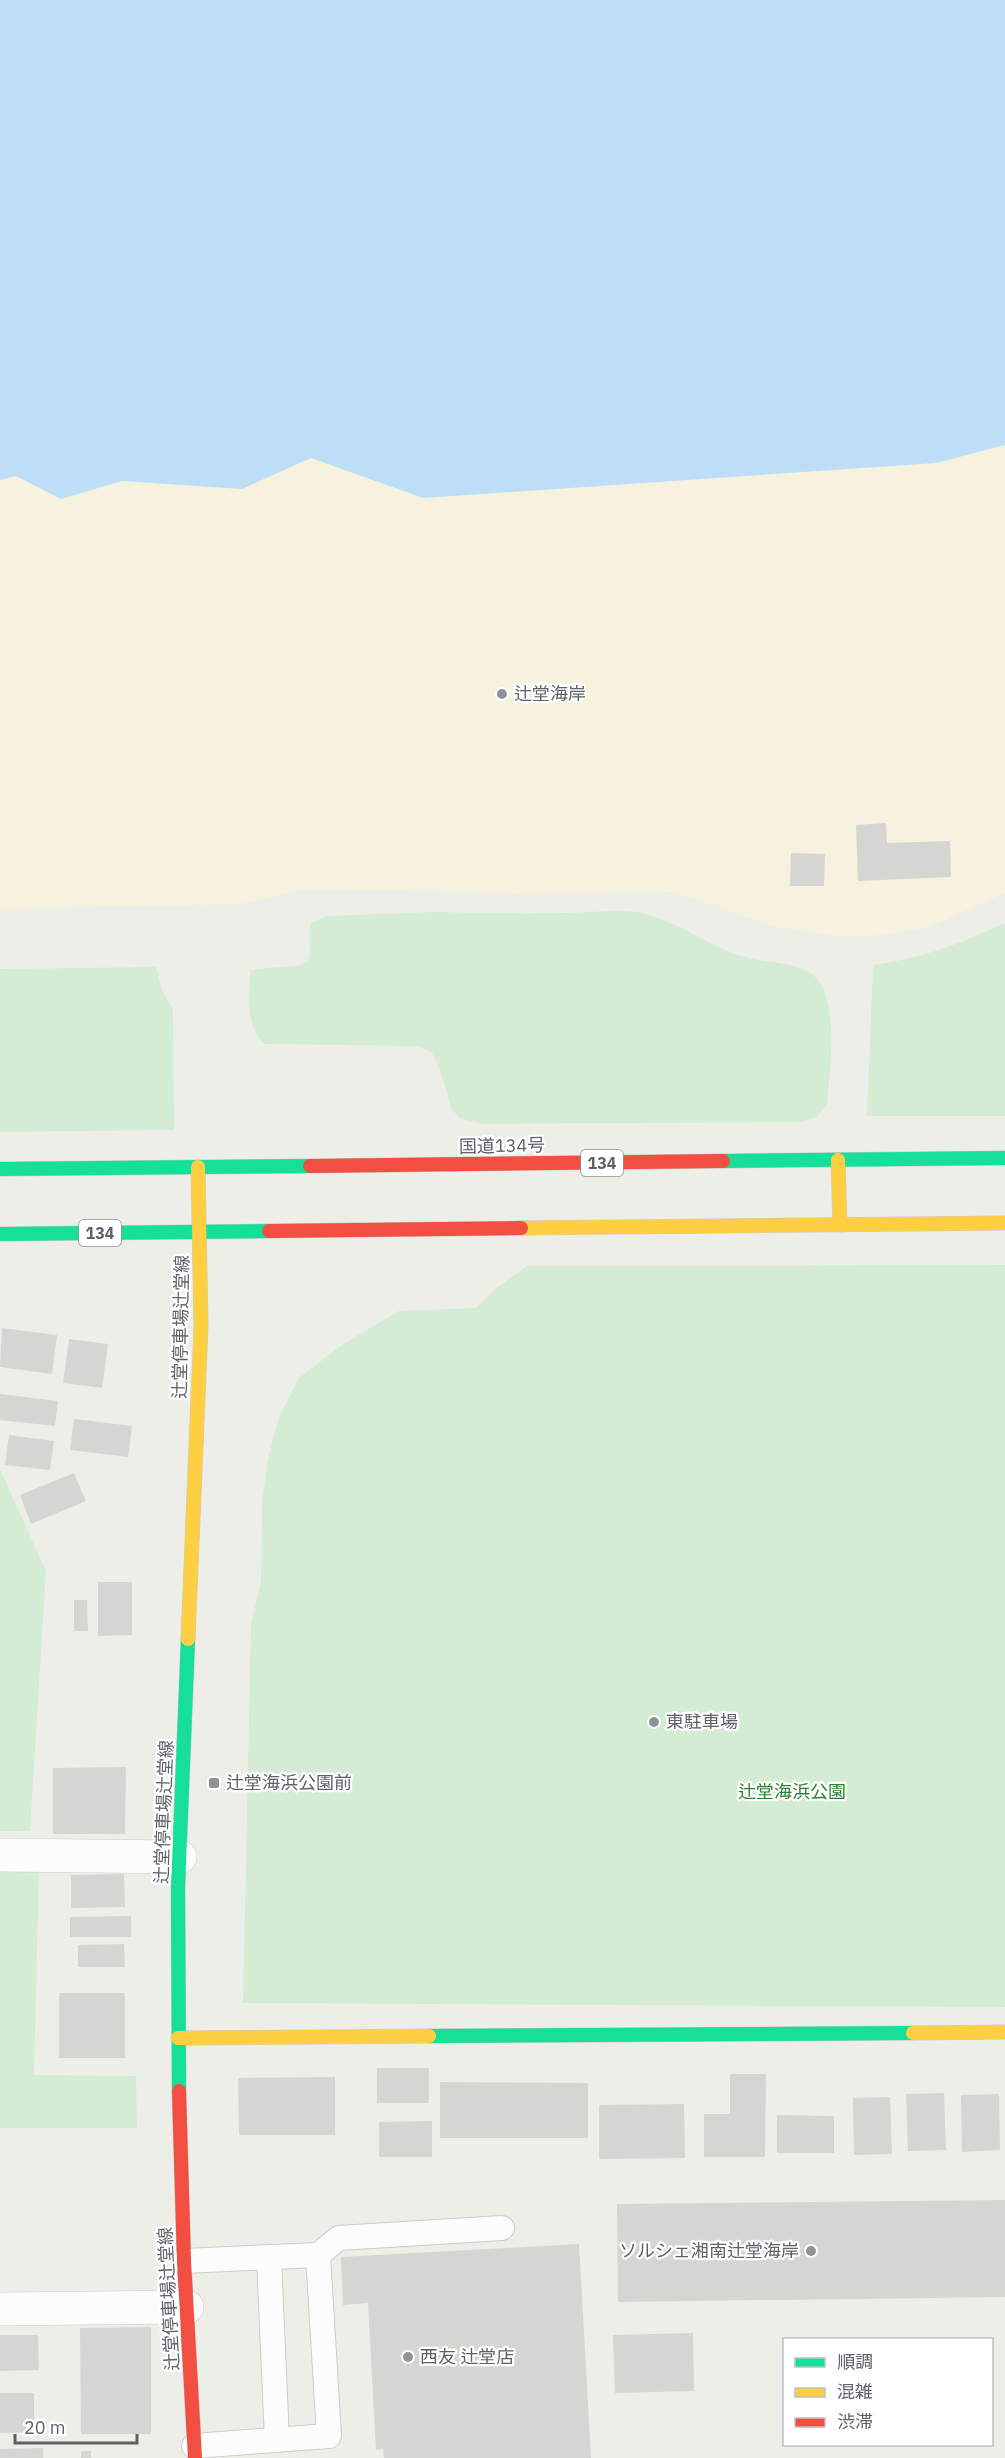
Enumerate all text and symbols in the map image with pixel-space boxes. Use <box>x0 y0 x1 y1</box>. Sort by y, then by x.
place label: 辻堂海岸 <box>514 682 586 705</box>
marker: 辻堂海岸 <box>495 687 509 701</box>
street label: 国道134号 <box>459 1133 545 1158</box>
road number: 134 <box>581 1150 623 1176</box>
road number: 134 <box>79 1220 121 1246</box>
street label: 辻堂停車場辻堂線 <box>168 1255 193 1399</box>
place label: 東駐車場 <box>666 1710 738 1733</box>
marker: 東駐車場 <box>647 1715 661 1729</box>
street label: 辻堂停車場辻堂線 <box>149 1740 178 1884</box>
place label: 辻堂海浜公園前 <box>226 1771 352 1794</box>
marker: 辻堂海浜公園前 <box>207 1776 221 1790</box>
park label: 辻堂海浜公園 <box>738 1780 846 1803</box>
street label: 辻堂停車場辻堂線 <box>153 2227 184 2372</box>
place label: ソルシェ湘南辻堂海岸 <box>619 2239 799 2262</box>
marker: ソルシェ湘南辻堂海岸 <box>804 2244 818 2258</box>
legend <box>783 2338 993 2446</box>
place label: 西友 辻堂店 <box>420 2345 514 2368</box>
marker: 西友 辻堂店 <box>401 2350 415 2364</box>
text: 順調 <box>837 2350 873 2373</box>
text: 混雑 <box>837 2380 873 2403</box>
scale bar <box>15 2407 136 2445</box>
text: 渋滞 <box>837 2410 873 2433</box>
text: 20 m <box>24 2416 66 2439</box>

